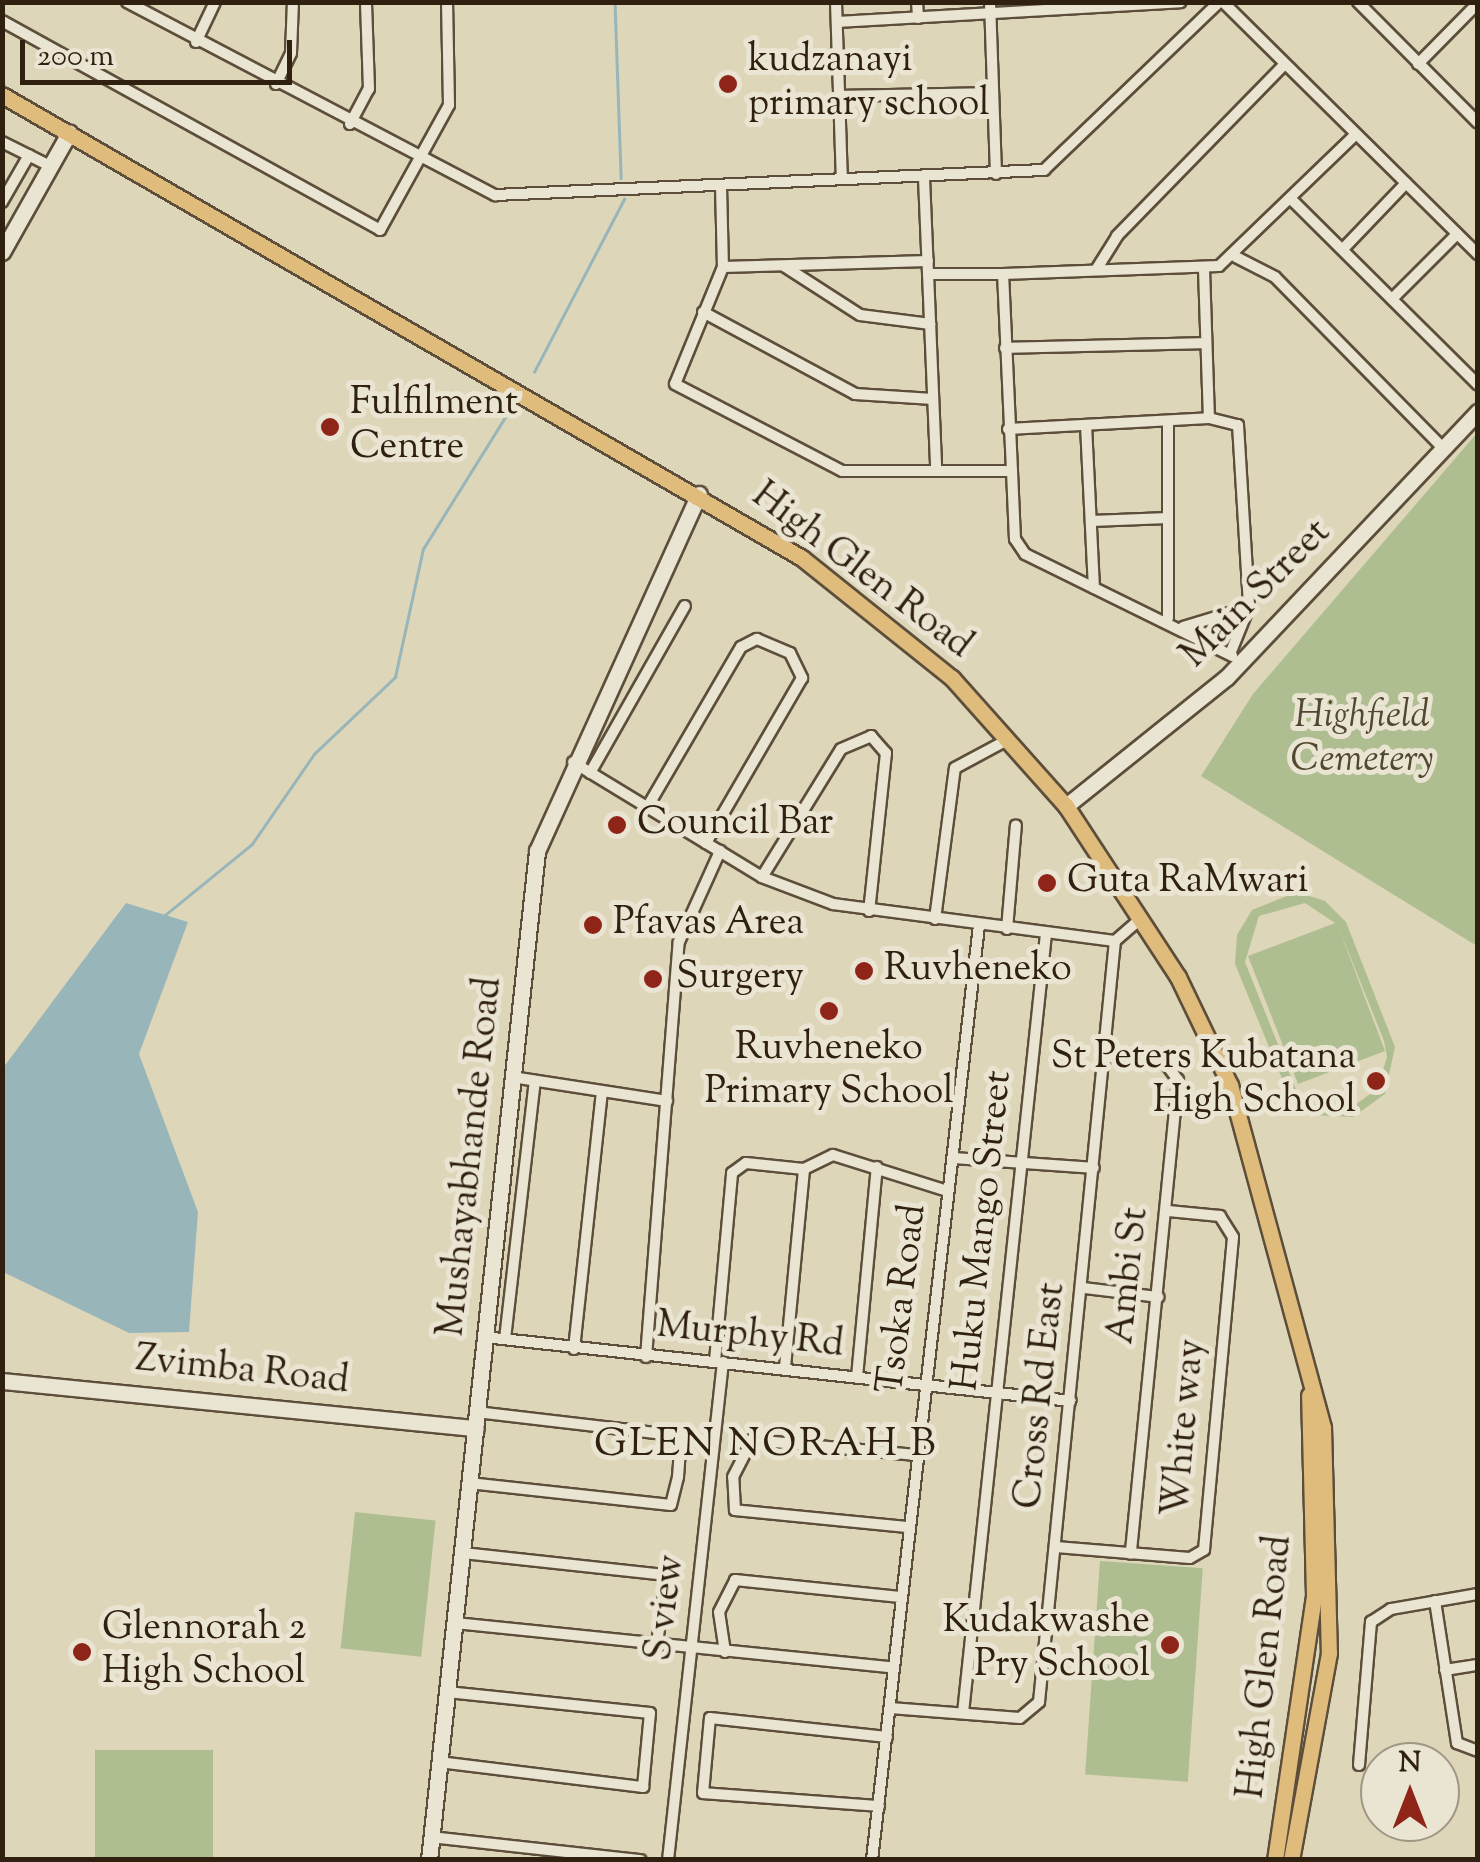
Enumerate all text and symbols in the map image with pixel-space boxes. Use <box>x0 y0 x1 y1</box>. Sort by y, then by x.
scale bar <box>25 20 298 82</box>
text: 200 m <box>37 36 114 79</box>
place label: kudzanayi primary school <box>748 39 990 128</box>
marker: kudzanayi primary school <box>717 73 739 95</box>
place label: Fulfilment Centre <box>350 382 518 472</box>
marker: Fulfilment Centre <box>319 416 341 438</box>
street label: High Glen Road <box>742 474 980 670</box>
street label: Main Street <box>1173 511 1341 679</box>
park label: Highfield Cemetery <box>1291 695 1433 784</box>
place label: Council Bar <box>637 802 833 848</box>
marker: Council Bar <box>606 814 628 836</box>
place label: Guta RaMwari <box>1067 860 1308 906</box>
marker: Guta RaMwari <box>1036 872 1058 894</box>
place label: Pfavas Area <box>613 902 804 948</box>
marker: Pfavas Area <box>582 914 604 936</box>
place label: Ruvheneko <box>884 948 1072 994</box>
place label: Surgery <box>676 956 804 1002</box>
marker: Ruvheneko <box>853 960 875 982</box>
marker: Surgery <box>640 966 666 992</box>
street label: Mushayabhande Road <box>430 975 514 1339</box>
marker: Ruvheneko Primary School <box>818 1000 840 1022</box>
place label: Ruvheneko Primary School <box>704 1027 954 1116</box>
place label: St Peters Kubatana High School <box>1051 1036 1356 1126</box>
street label: Huku Mango Street <box>945 1069 1023 1393</box>
marker: St Peters Kubatana High School <box>1365 1070 1387 1092</box>
street label: Tsoka Road <box>870 1202 938 1396</box>
street label: Ambi St <box>1100 1205 1160 1347</box>
street label: Cross Rd East <box>1007 1281 1077 1511</box>
street label: Murphy Rd <box>654 1304 846 1370</box>
street label: White way <box>1156 1337 1216 1519</box>
street label: Zvimba Road <box>133 1338 351 1406</box>
district label: GLEN NORAH B <box>594 1422 938 1470</box>
street label: High Glen Road <box>1230 1533 1304 1801</box>
street label: S view <box>638 1552 696 1664</box>
place label: Kudakwashe Pry School <box>942 1600 1150 1690</box>
place label: Glennorah 2 High School <box>102 1607 306 1696</box>
marker: Kudakwashe Pry School <box>1159 1634 1181 1656</box>
marker: Glennorah 2 High School <box>71 1641 93 1663</box>
north arrow <box>1360 1742 1460 1842</box>
text: N <box>1399 1744 1421 1784</box>

